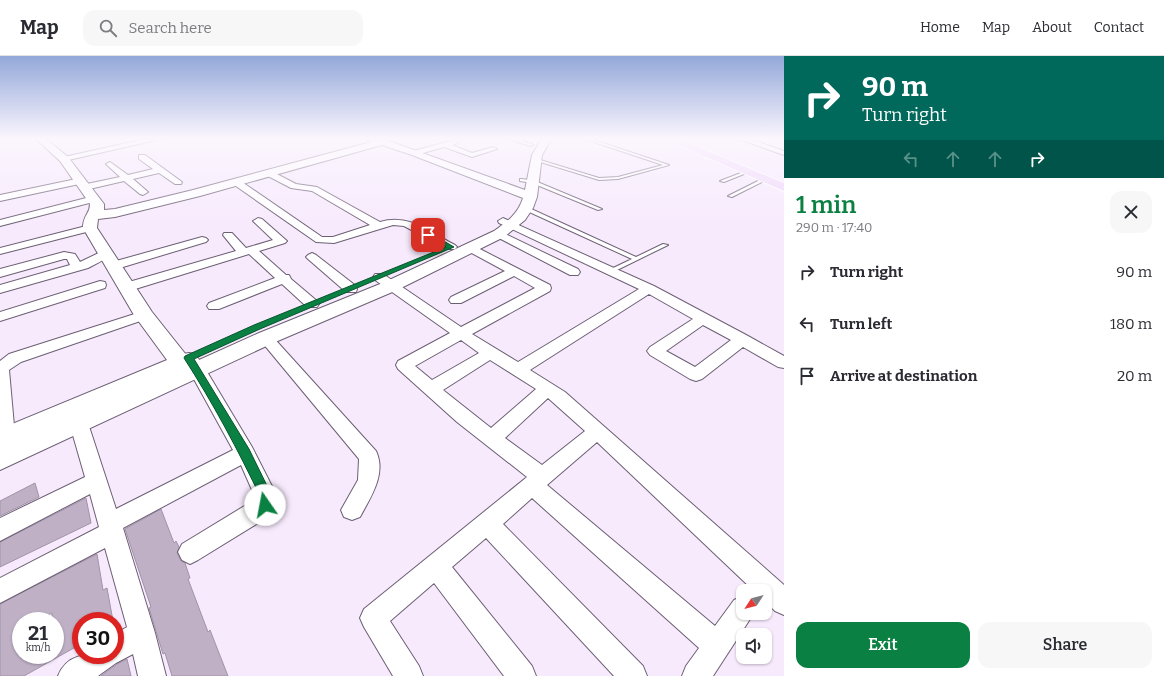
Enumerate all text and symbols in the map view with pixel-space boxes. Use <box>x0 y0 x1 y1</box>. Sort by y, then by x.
search box <box>83 10 363 46</box>
text: Map <box>20 16 59 39</box>
icon: search <box>97 17 119 39</box>
text: Search here <box>129 19 212 37</box>
text: Home <box>920 19 960 36</box>
text: Map <box>982 19 1010 36</box>
text: About <box>1032 19 1072 36</box>
text: Contact <box>1094 19 1144 36</box>
text: 90 m <box>862 70 928 103</box>
icon: right <box>796 72 848 124</box>
text: Turn right <box>862 104 947 126</box>
icon: left <box>900 148 922 170</box>
icon: ahead <box>942 148 964 170</box>
icon: ahead <box>984 148 1006 170</box>
icon: right <box>1026 148 1048 170</box>
text: 1 min <box>796 191 856 219</box>
button: close <box>1110 191 1152 233</box>
pin <box>411 218 445 252</box>
text: 290 m · 17:40 <box>796 220 872 235</box>
icon: arrive <box>417 224 439 246</box>
icon: right <box>796 261 818 283</box>
text: Turn right <box>830 263 903 281</box>
text: 90 m <box>1116 263 1152 281</box>
icon: left <box>796 313 818 335</box>
text: Turn left <box>830 315 892 333</box>
text: 180 m <box>1110 315 1152 333</box>
icon: arrive <box>796 365 818 387</box>
text: Arrive at destination <box>830 367 977 385</box>
text: 20 m <box>1117 367 1152 385</box>
position arrow <box>244 484 286 526</box>
north arrow <box>736 584 772 620</box>
map controls <box>736 584 772 664</box>
speed limit sign: 30 <box>72 612 124 664</box>
text: 21 <box>28 621 48 645</box>
button: Exit <box>796 622 970 668</box>
button: Share <box>978 622 1152 668</box>
button: sound <box>736 628 772 664</box>
text: km/h <box>26 642 50 654</box>

